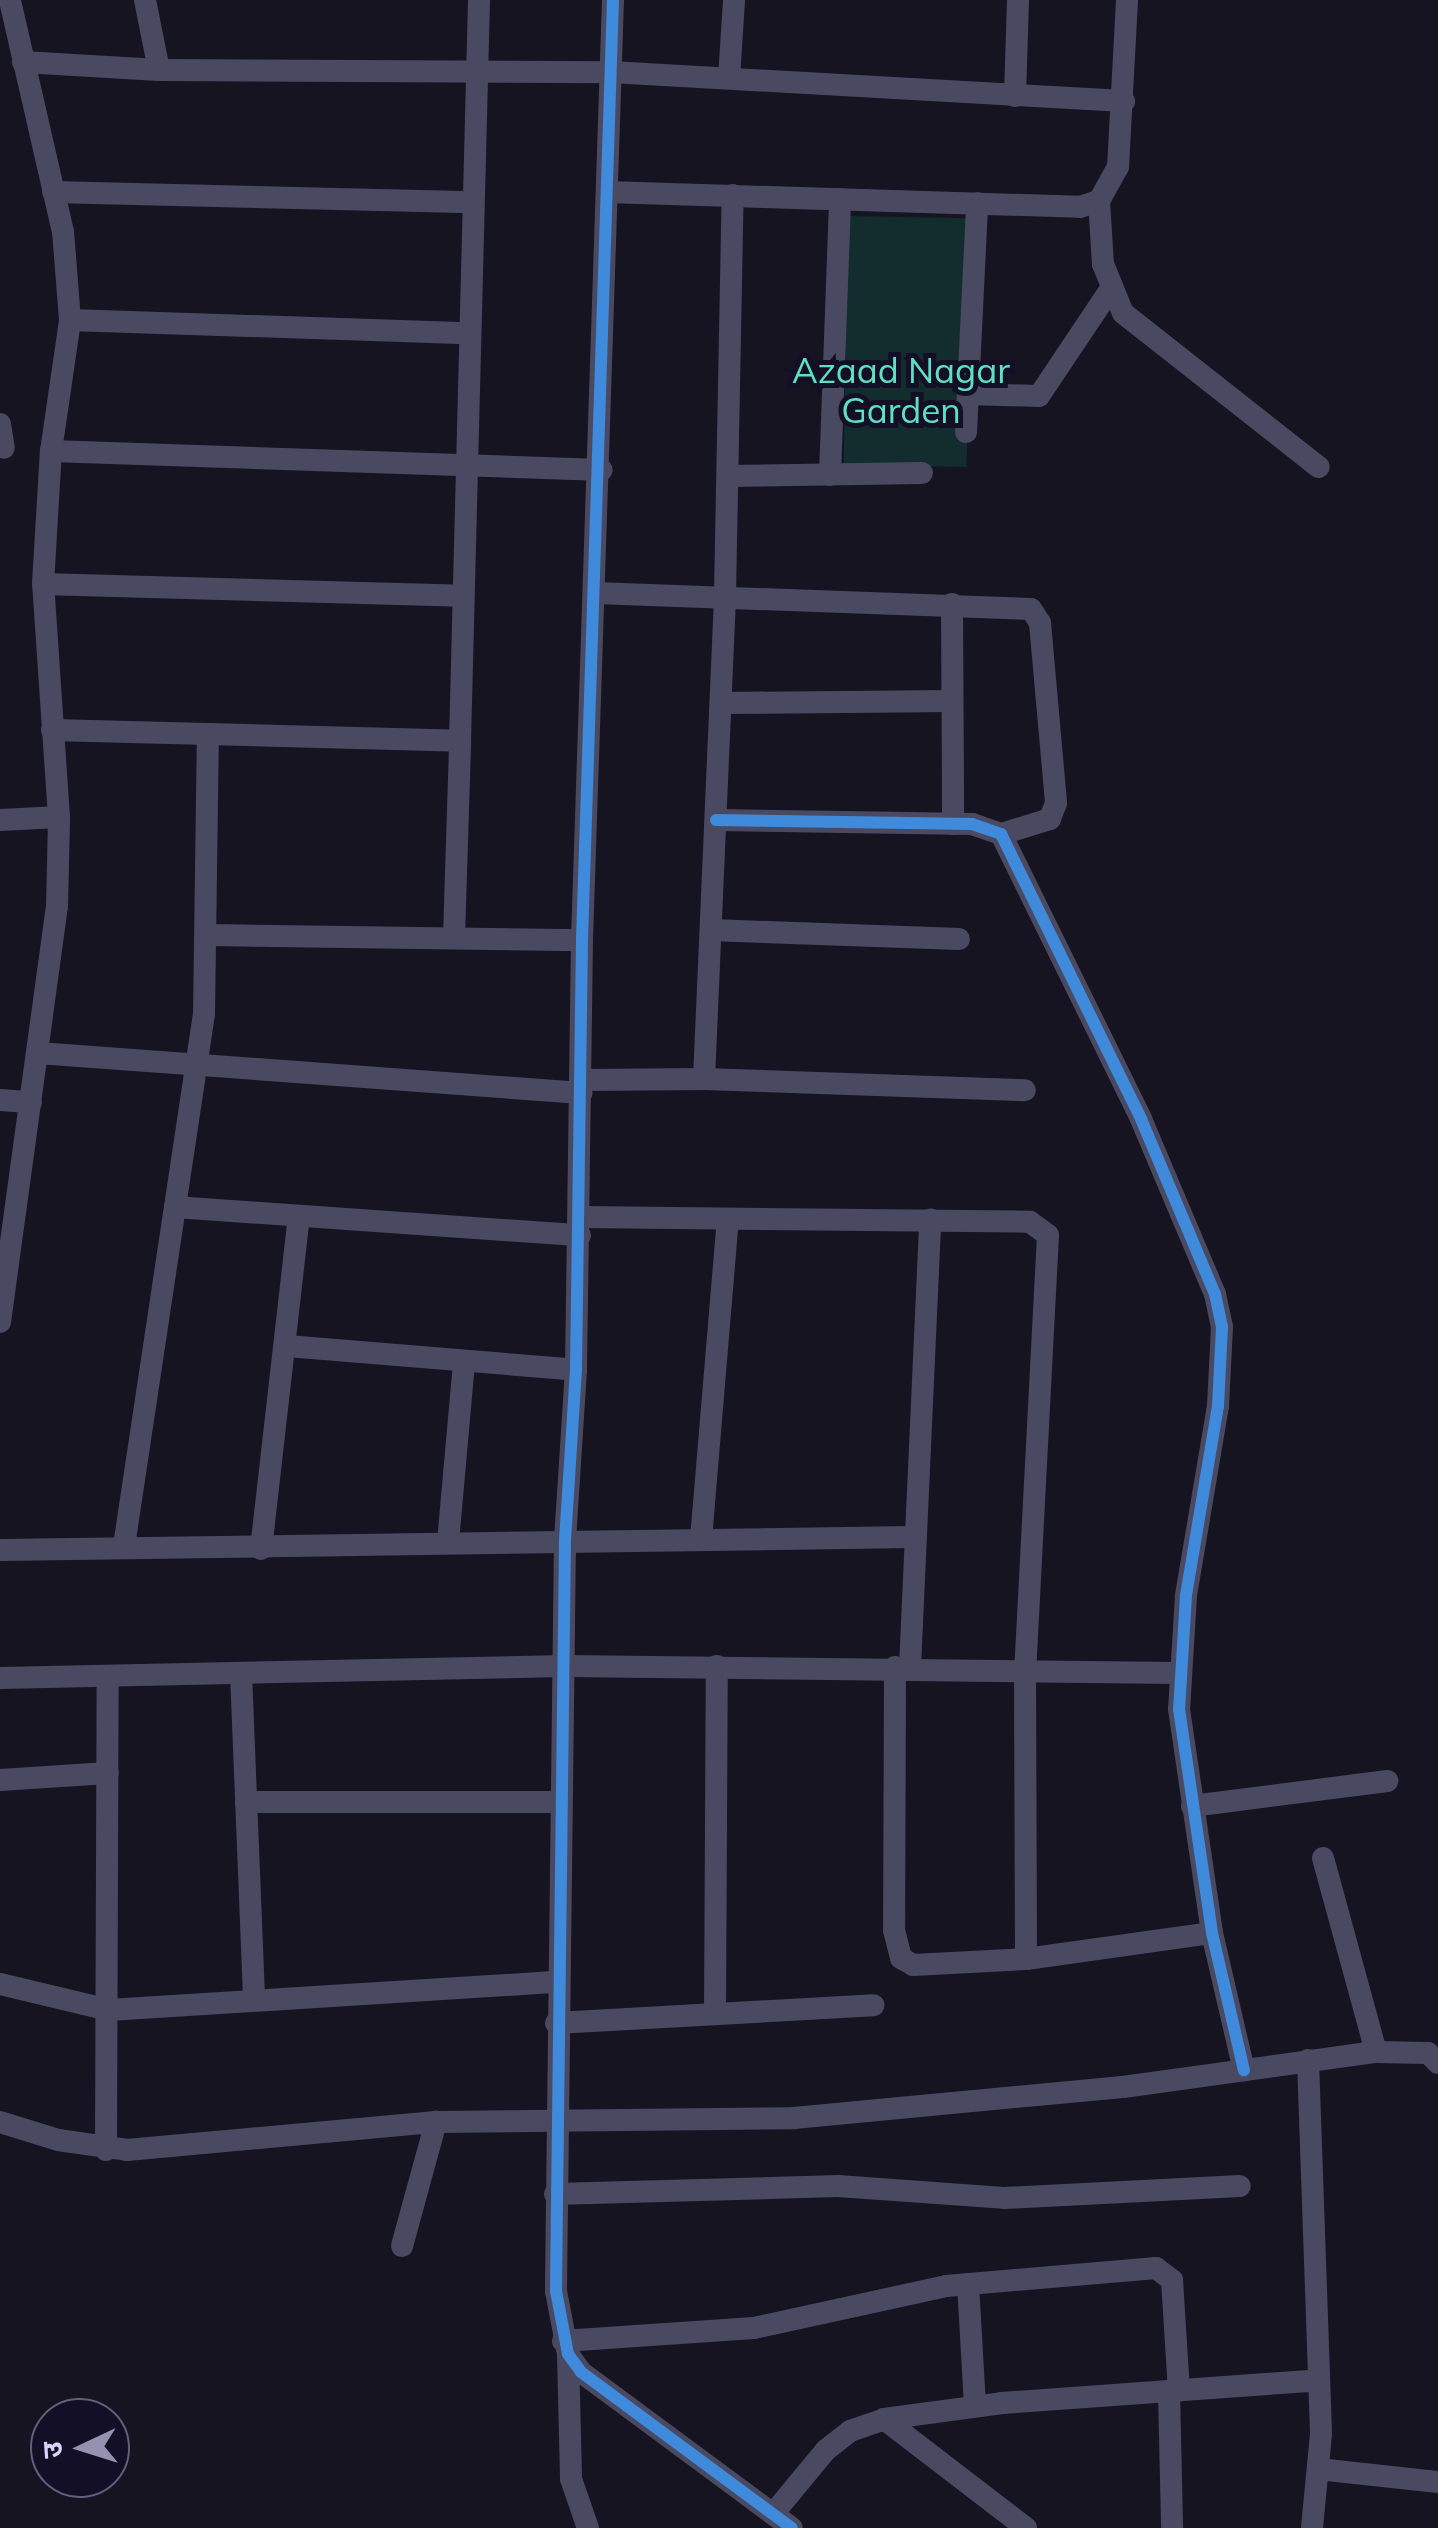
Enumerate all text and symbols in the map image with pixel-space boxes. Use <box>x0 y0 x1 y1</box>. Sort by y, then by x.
park label: Azaad Nagar Garden <box>792 349 1010 431</box>
north arrow <box>30 2398 130 2498</box>
text: उ <box>34 2441 70 2459</box>

